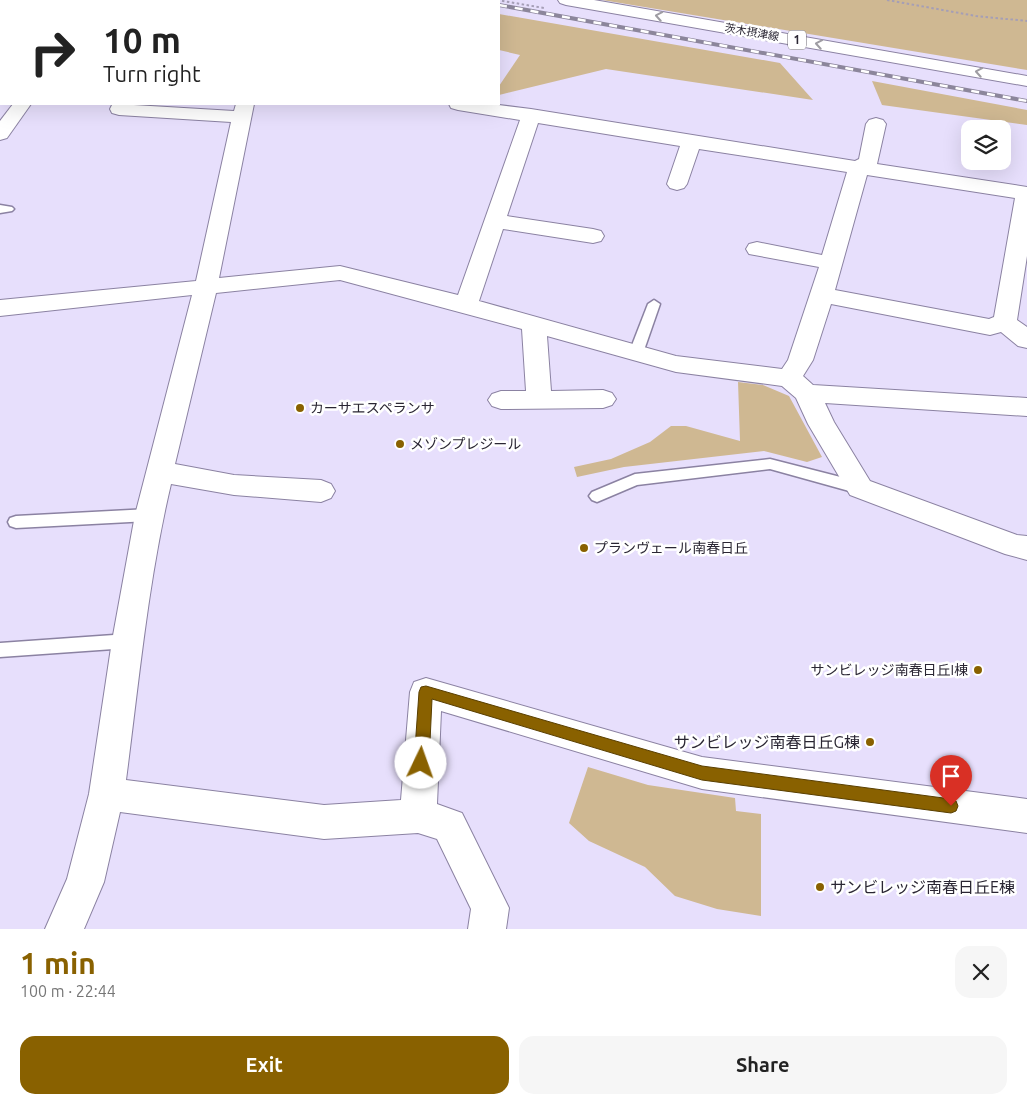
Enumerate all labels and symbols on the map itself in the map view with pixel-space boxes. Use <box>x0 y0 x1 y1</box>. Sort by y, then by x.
one-way arrow <box>654 11 662 22</box>
street label: 茨木摂津線 <box>724 21 780 43</box>
road number: 1 <box>788 30 806 50</box>
one-way arrow <box>815 40 823 50</box>
one-way arrow <box>975 68 983 78</box>
place label: カーサエスペランサ <box>310 400 435 416</box>
marker: カーサエスペランサ <box>294 402 306 414</box>
place label: メゾンプレジール <box>410 436 522 452</box>
marker: メゾンプレジール <box>394 438 406 450</box>
place label: プランヴェール南春日丘 <box>594 540 748 556</box>
marker: プランヴェール南春日丘 <box>578 542 590 554</box>
place label: サンビレッジ南春日丘I棟 <box>810 662 968 678</box>
marker: サンビレッジ南春日丘I棟 <box>972 664 984 676</box>
place label: サンビレッジ南春日丘G棟 <box>673 733 860 751</box>
position arrow <box>394 736 446 788</box>
marker: サンビレッジ南春日丘G棟 <box>864 736 876 748</box>
pin <box>930 755 972 806</box>
place label: サンビレッジ南春日丘E棟 <box>830 878 1015 896</box>
marker: サンビレッジ南春日丘E棟 <box>814 881 826 893</box>

